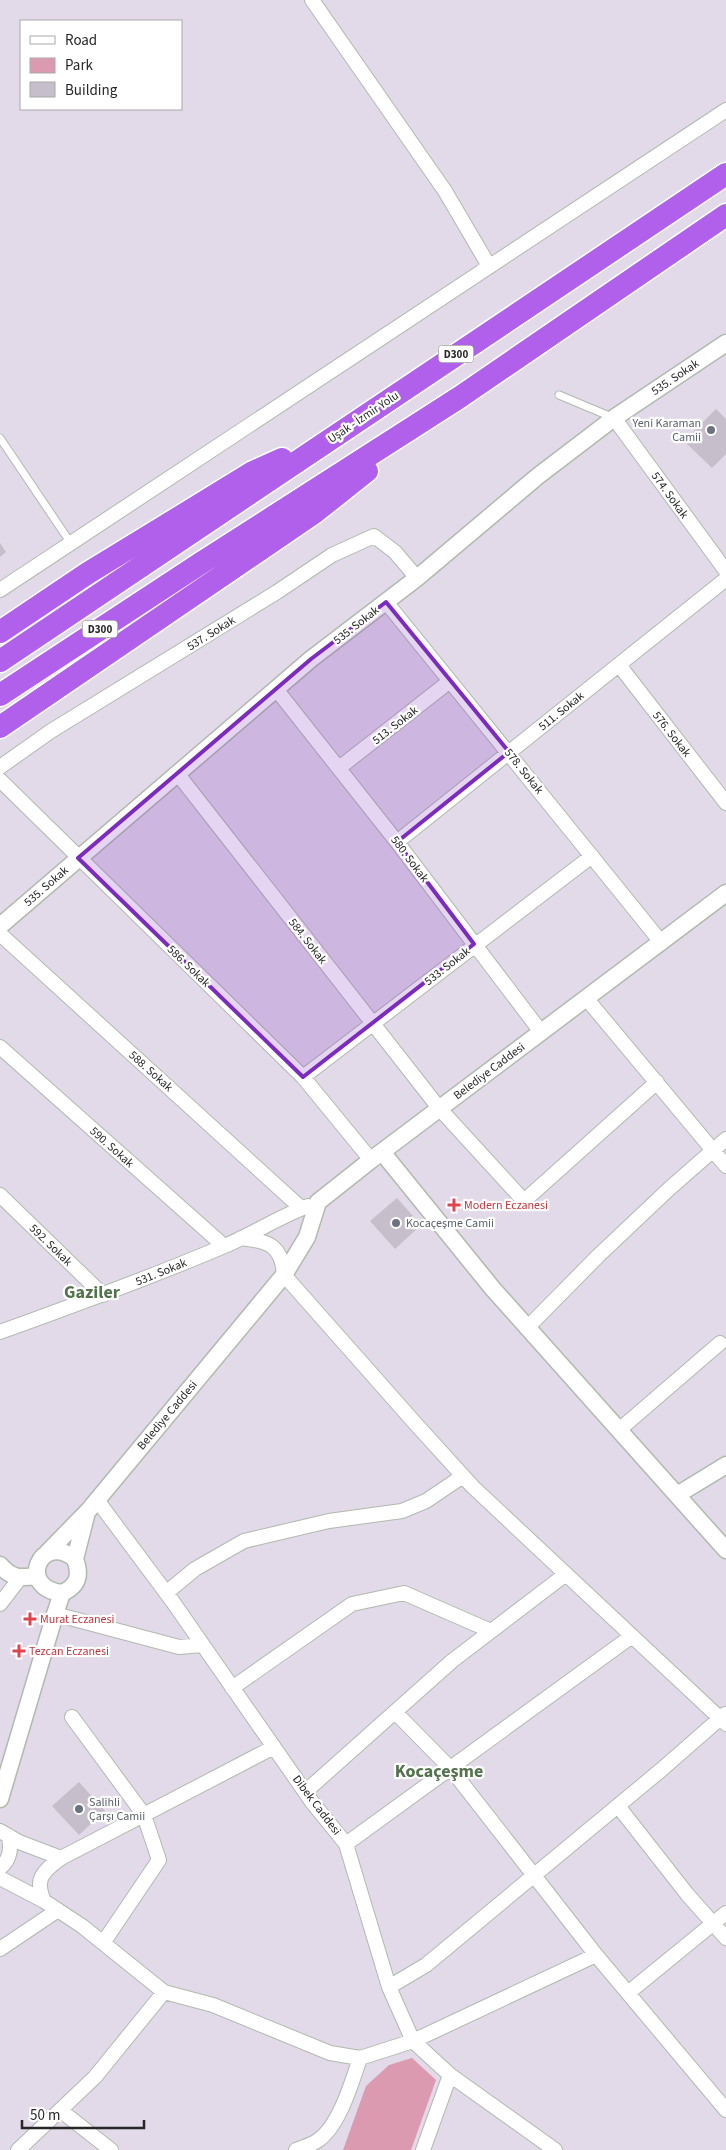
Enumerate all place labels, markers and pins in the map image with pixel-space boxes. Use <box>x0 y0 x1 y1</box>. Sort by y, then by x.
place label: Yeni Karaman Camii <box>631 415 701 446</box>
marker: Yeni Karaman Camii <box>705 424 717 436</box>
place label: Modern Eczanesi <box>464 1197 548 1214</box>
marker: Modern Eczanesi <box>448 1199 460 1211</box>
place label: Kocaçeşme Camii <box>406 1215 494 1232</box>
marker: Kocaçeşme Camii <box>390 1217 402 1229</box>
place label: Murat Eczanesi <box>40 1611 115 1628</box>
marker: Murat Eczanesi <box>24 1613 36 1625</box>
place label: Tezcan Eczanesi <box>29 1643 109 1660</box>
marker: Tezcan Eczanesi <box>13 1645 25 1657</box>
place label: Salihli Çarşı Camii <box>89 1794 145 1825</box>
marker: Salihli Çarşı Camii <box>73 1803 85 1815</box>

